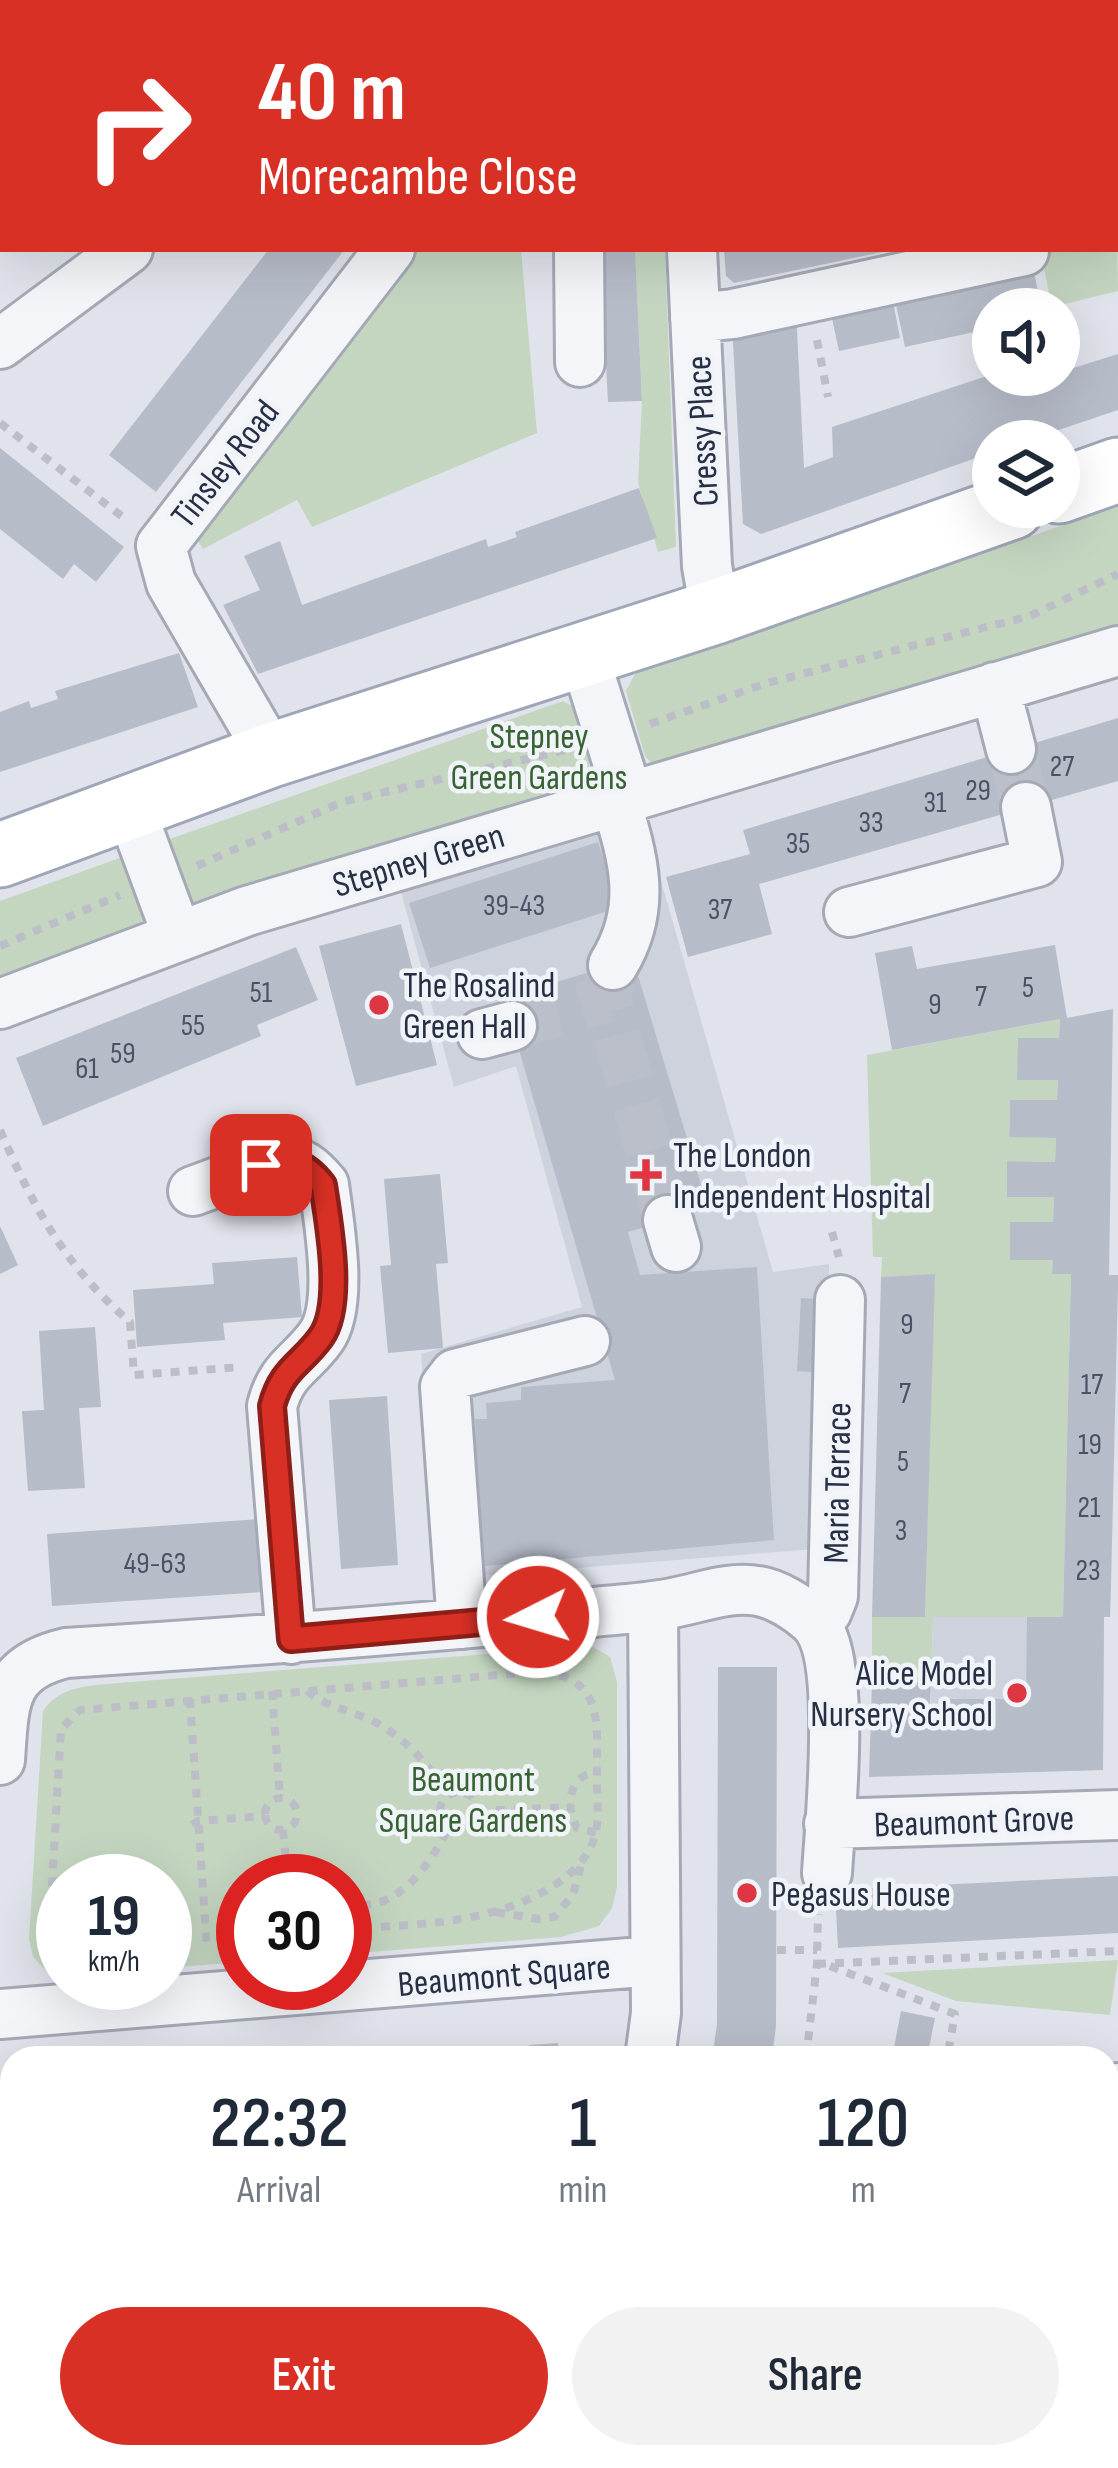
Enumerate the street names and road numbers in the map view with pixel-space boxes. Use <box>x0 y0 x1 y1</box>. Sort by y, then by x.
street label: Cressy Place <box>678 354 729 507</box>
street label: Tinsley Road <box>163 392 289 537</box>
street label: Stepney Green <box>328 815 510 908</box>
street label: Maria Terrace <box>816 1402 861 1564</box>
street label: Beaumont Grove <box>873 1798 1075 1847</box>
street label: Beaumont Square <box>396 1946 612 2007</box>

